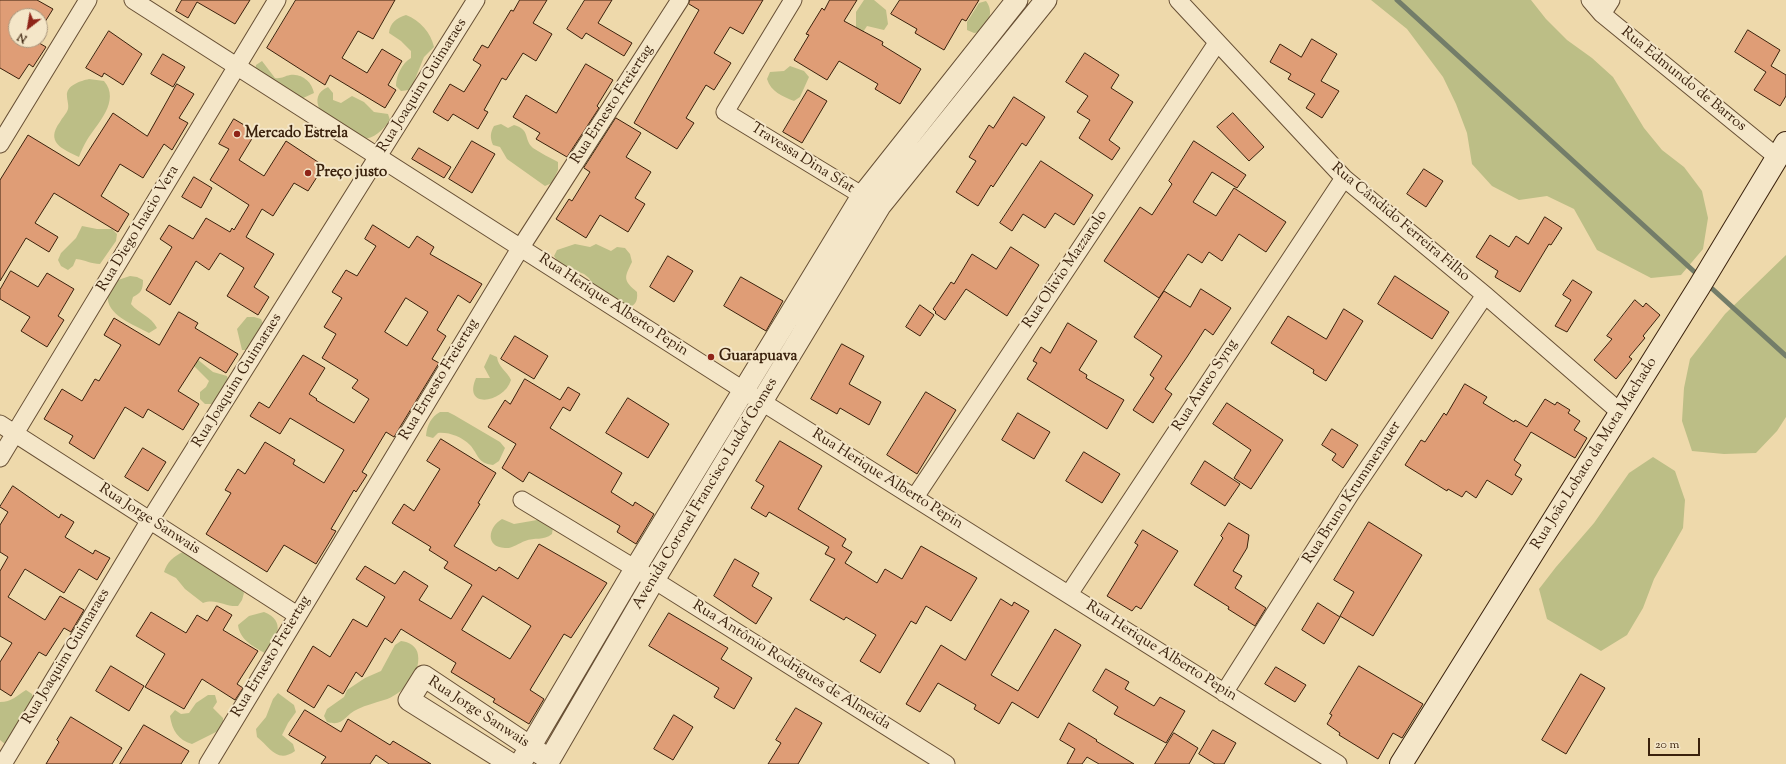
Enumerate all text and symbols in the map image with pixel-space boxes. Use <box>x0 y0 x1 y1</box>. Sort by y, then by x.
north arrow <box>8 8 48 48</box>
street label: Rua Joaquim Guimaraes <box>374 16 472 156</box>
street label: Rua Edmundo de Barros <box>1617 24 1749 136</box>
text: N <box>14 28 30 47</box>
street label: Rua Ernesto Freiertag <box>568 42 658 168</box>
street label: Travessa Dina Sfat <box>747 120 857 198</box>
place label: Mercado Estrela <box>245 125 348 143</box>
marker: Mercado Estrela <box>232 129 242 139</box>
street label: Rua Cândido Ferreira Filho <box>1327 160 1473 286</box>
street label: Rua Diego Inacio Vera <box>94 163 184 295</box>
place label: Preço justo <box>316 164 387 182</box>
marker: Preço justo <box>303 168 313 178</box>
street label: Rua Olivio Mazzarolo <box>1020 208 1112 332</box>
street label: Rua Herique Alberto Pepin <box>535 251 691 361</box>
street label: Rua Joaquim Guimaraes <box>189 311 287 451</box>
street label: Rua Ernesto Freiertag <box>397 316 483 444</box>
street label: Rua Aureo Syng <box>1170 337 1242 435</box>
place label: Guarapuava <box>719 348 797 366</box>
marker: Guarapuava <box>706 352 716 362</box>
street label: Rua João Lobato da Mota Machado <box>1528 355 1662 553</box>
street label: Avenida Coronel Francisco Ludof Gomes <box>630 375 782 613</box>
street label: Rua Bruno Krummenauer <box>1300 418 1406 568</box>
street label: Rua Herique Alberto Pepin <box>808 426 966 534</box>
street label: Rua Jorge Sanwais <box>95 481 203 559</box>
street label: Rua Joaquim Guimaraes <box>19 586 115 728</box>
street label: Rua Ernesto Freiertag <box>229 593 315 721</box>
street label: Rua Antônio Rodrigues de Almeida <box>689 597 893 735</box>
street label: Rua Herique Alberto Pepin <box>1082 598 1240 706</box>
street label: Rua Jorge Sanwais <box>424 674 532 752</box>
scale bar <box>1650 730 1702 756</box>
text: 20 m <box>1655 736 1679 754</box>

